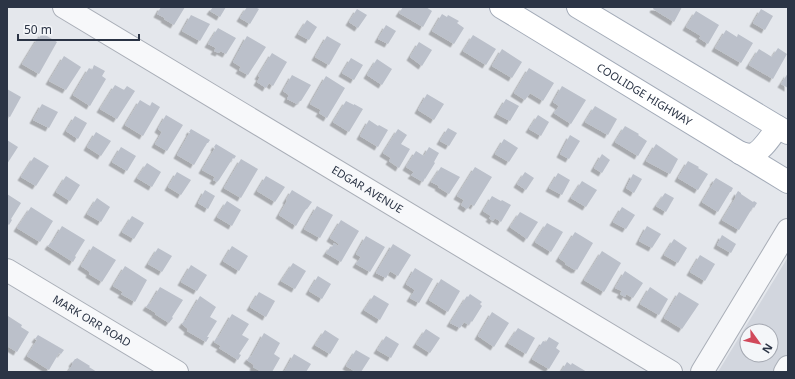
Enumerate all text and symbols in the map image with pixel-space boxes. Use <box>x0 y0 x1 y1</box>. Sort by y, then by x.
scale bar <box>18 16 139 42</box>
text: 50 m <box>24 21 52 38</box>
street label: COOLIDGE HIGHWAY <box>594 59 696 129</box>
street label: EDGAR AVENUE <box>329 162 406 216</box>
street label: MARK ORR ROAD <box>50 291 134 350</box>
north arrow <box>739 323 779 363</box>
text: N <box>759 341 777 357</box>

